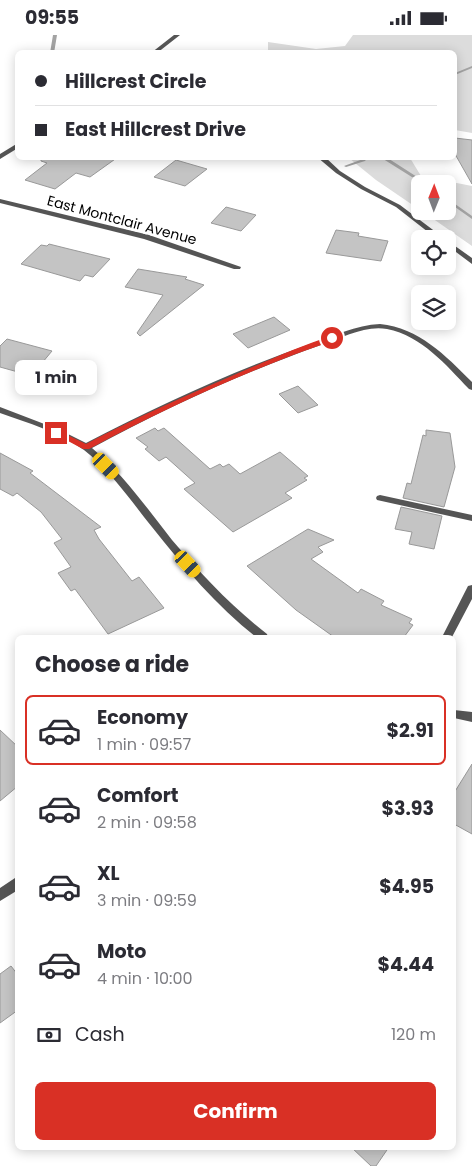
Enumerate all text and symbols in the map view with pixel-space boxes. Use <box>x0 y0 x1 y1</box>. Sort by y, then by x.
text: 09:55 <box>25 4 79 31</box>
text: Hillcrest Circle <box>65 68 206 95</box>
text: East Hillcrest Drive <box>65 116 246 143</box>
north arrow <box>411 175 456 220</box>
map controls <box>411 175 456 330</box>
street label: East Montclair Avenue <box>45 190 199 250</box>
button: locate <box>411 230 456 275</box>
button: layers <box>411 285 456 330</box>
route start <box>321 327 343 349</box>
callout: 1 min <box>15 361 97 395</box>
text: 1 min <box>35 366 77 389</box>
route end <box>45 422 67 444</box>
car <box>90 450 121 482</box>
car <box>172 548 203 580</box>
text: Choose a ride <box>35 649 189 680</box>
text: Economy <box>97 704 188 731</box>
icon: car <box>37 708 82 753</box>
text: $2.91 <box>386 717 434 744</box>
text: 1 min · 09:57 <box>97 733 191 756</box>
text: Comfort <box>97 782 179 809</box>
icon: car <box>37 786 82 831</box>
text: $3.93 <box>381 795 434 822</box>
text: 2 min · 09:58 <box>97 811 197 834</box>
text: XL <box>97 860 120 887</box>
icon: car <box>37 864 82 909</box>
text: $4.95 <box>379 873 434 900</box>
text: 3 min · 09:59 <box>97 889 197 912</box>
text: Moto <box>97 938 146 965</box>
icon: car <box>37 942 82 987</box>
text: $4.44 <box>378 951 434 978</box>
text: 4 min · 10:00 <box>97 967 193 990</box>
icon: cash <box>35 1021 63 1049</box>
text: Cash <box>75 1021 125 1048</box>
text: 120 m <box>391 1023 436 1046</box>
button: Confirm <box>35 1082 436 1140</box>

